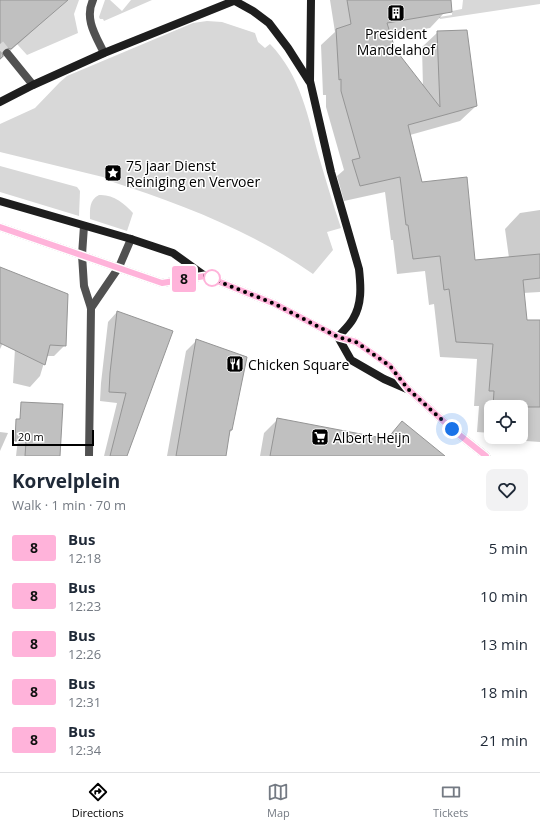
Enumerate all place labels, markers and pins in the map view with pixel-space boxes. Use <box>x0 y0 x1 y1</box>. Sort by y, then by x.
building icon: President Mandelahof <box>386 3 406 23</box>
place label: President Mandelahof <box>357 24 436 59</box>
place label: 75 jaar Dienst Reiniging en Vervoer <box>126 156 260 191</box>
place icon: 75 jaar Dienst Reiniging en Vervoer <box>103 163 123 183</box>
unlabelled marker <box>203 269 221 287</box>
restaurant icon: Chicken Square <box>225 354 245 374</box>
place label: Chicken Square <box>248 355 349 374</box>
supermarket icon: Albert Heijn <box>310 427 330 447</box>
place label: Albert Heijn <box>333 428 410 447</box>

